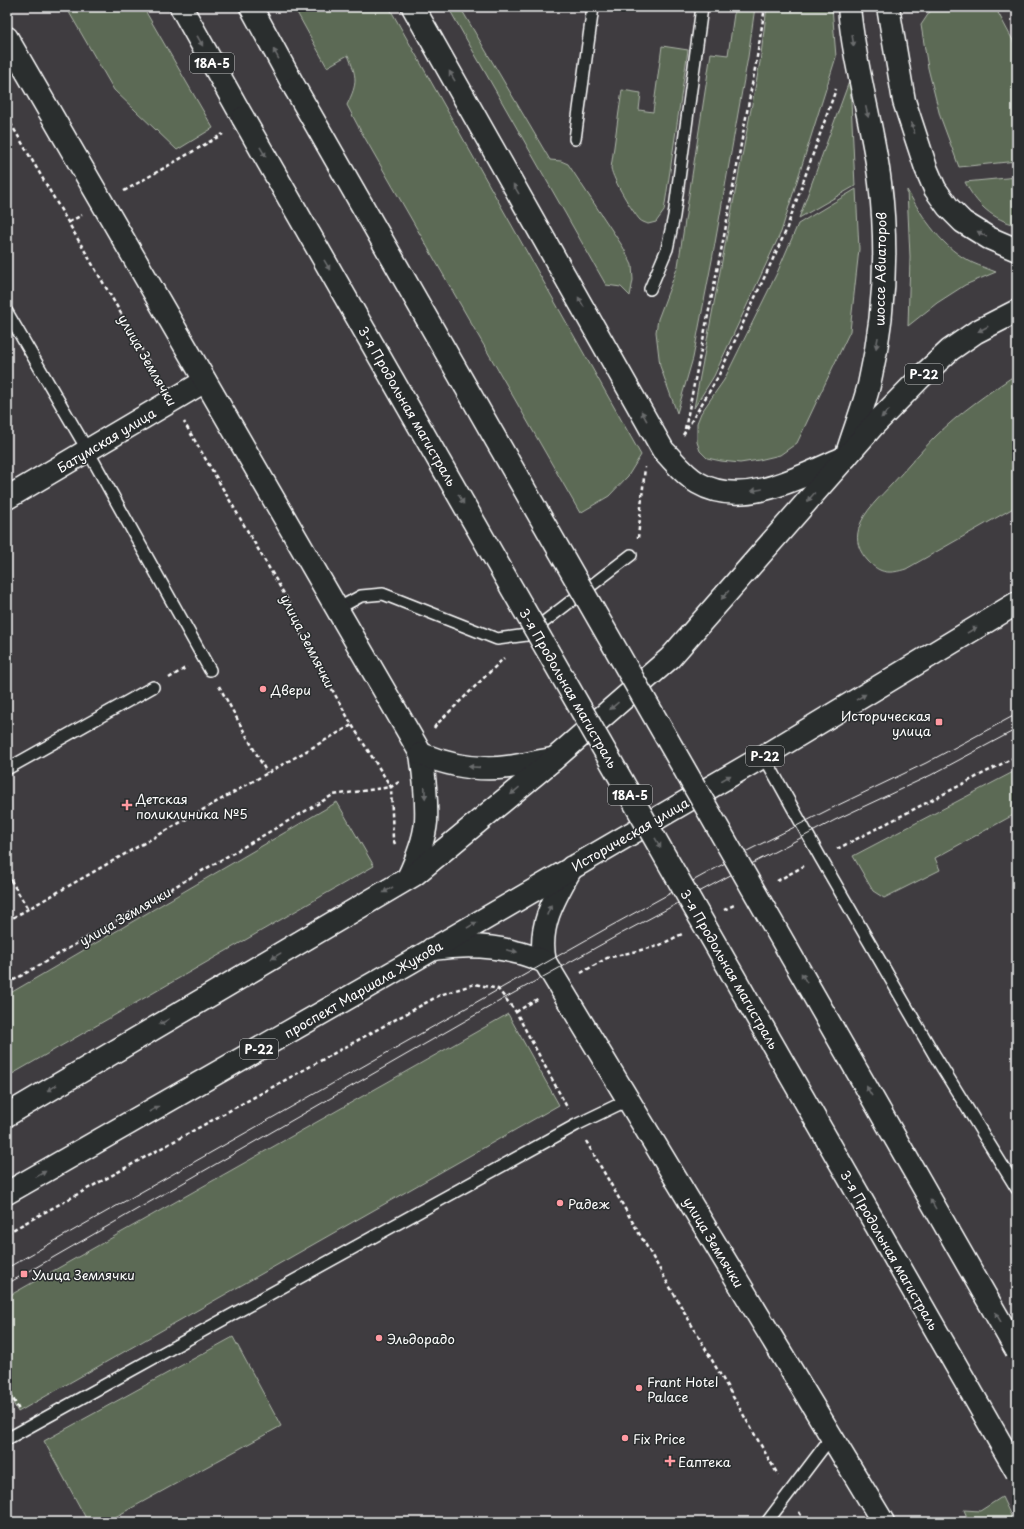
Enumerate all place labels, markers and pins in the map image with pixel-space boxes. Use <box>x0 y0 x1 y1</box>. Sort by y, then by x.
place label: Двери <box>270 680 311 699</box>
marker: Двери <box>258 684 268 694</box>
place label: Историческая улица <box>841 706 932 740</box>
marker: Историческая улица <box>934 717 944 727</box>
place label: Детская поликлиника №5 <box>135 789 248 823</box>
marker: Детская поликлиника №5 <box>121 799 133 811</box>
place label: Радеж <box>568 1194 610 1213</box>
marker: Радеж <box>555 1198 565 1208</box>
place label: Улица Землячки <box>32 1265 135 1284</box>
marker: Улица Землячки <box>19 1269 29 1279</box>
place label: Эльдорадо <box>387 1329 455 1348</box>
marker: Эльдорадо <box>374 1333 384 1343</box>
place label: Frant Hotel Palace <box>647 1372 718 1406</box>
marker: Frant Hotel Palace <box>634 1383 644 1393</box>
place label: Fix Price <box>633 1429 686 1448</box>
marker: Fix Price <box>620 1433 630 1443</box>
place label: Еаптека <box>678 1452 732 1471</box>
marker: Еаптека <box>665 1456 675 1466</box>

